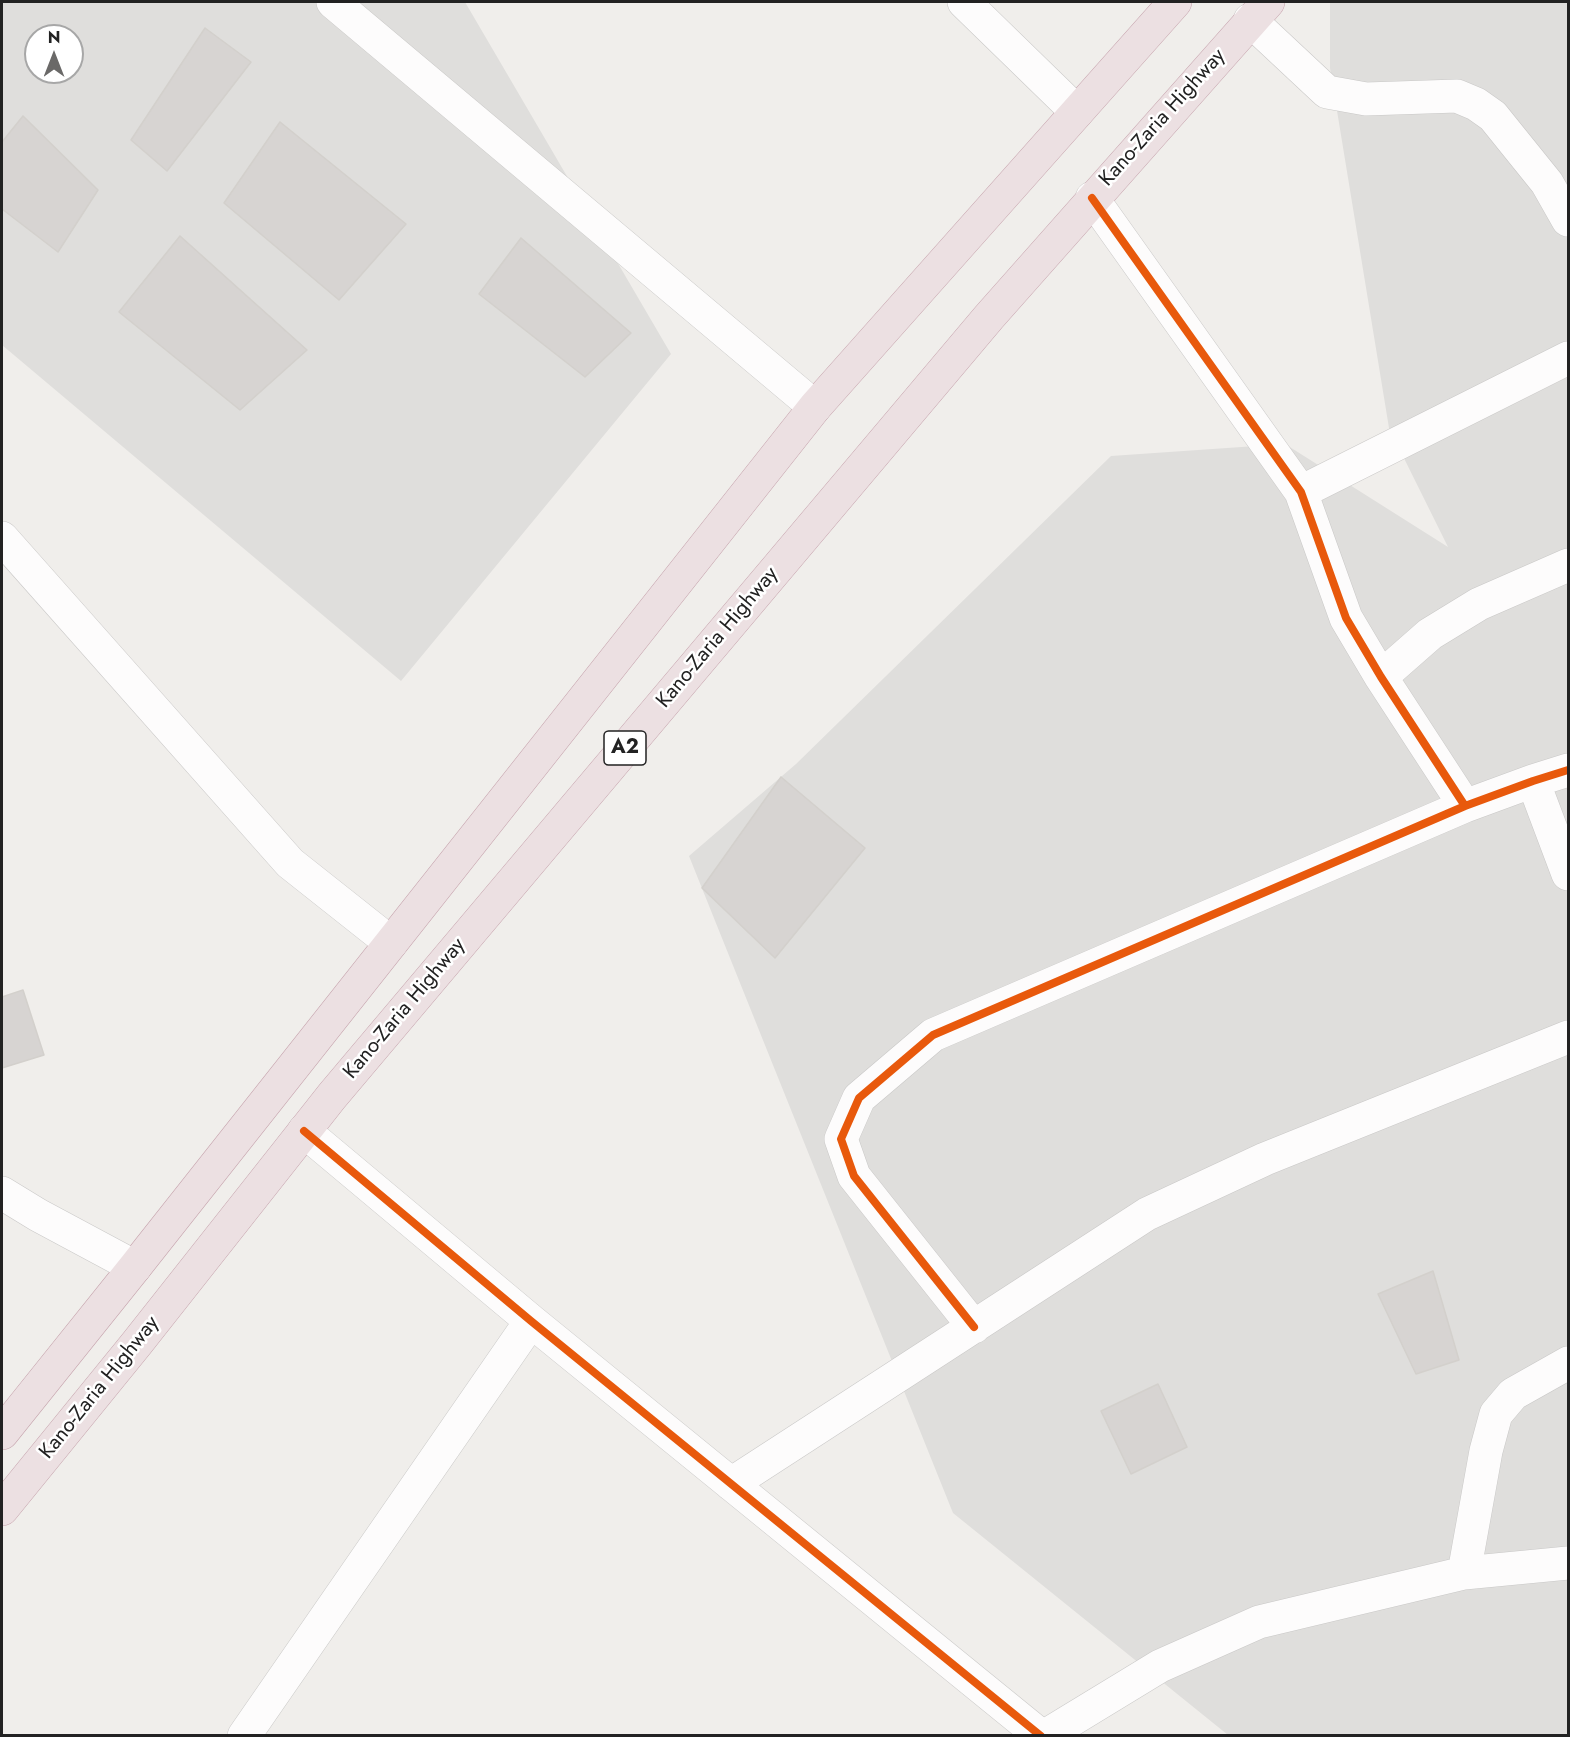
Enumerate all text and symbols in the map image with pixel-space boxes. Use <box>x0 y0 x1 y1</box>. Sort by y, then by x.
north arrow <box>24 24 84 84</box>
text: N <box>48 26 60 49</box>
street label: Kano-Zaria Highway <box>1095 44 1231 192</box>
street label: Kano-Zaria Highway <box>652 562 784 714</box>
road number: A2 <box>604 731 646 765</box>
street label: Kano-Zaria Highway <box>339 933 471 1085</box>
street label: Kano-Zaria Highway <box>35 1312 165 1464</box>

